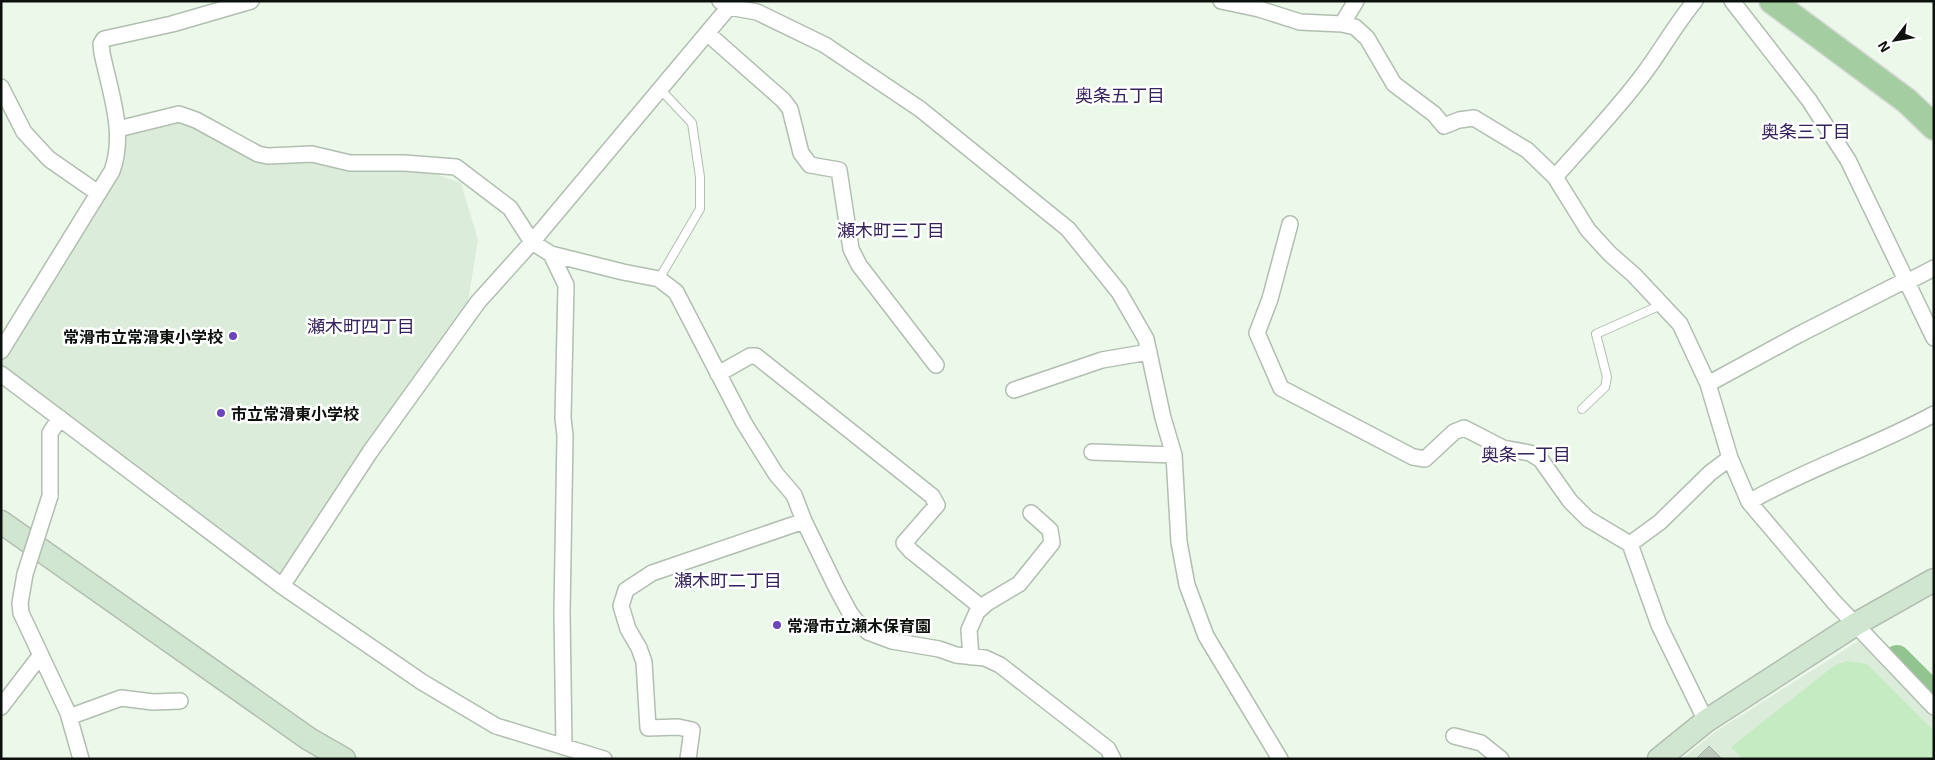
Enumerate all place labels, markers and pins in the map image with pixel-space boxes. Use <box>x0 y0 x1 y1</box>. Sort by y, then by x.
place label: 常滑市立常滑東小学校 <box>63 327 223 346</box>
marker: 常滑市立常滑東小学校 <box>227 330 239 342</box>
place label: 市立常滑東小学校 <box>231 404 359 423</box>
marker: 市立常滑東小学校 <box>215 407 227 419</box>
place label: 常滑市立瀬木保育園 <box>787 616 931 635</box>
marker: 常滑市立瀬木保育園 <box>771 619 783 631</box>

